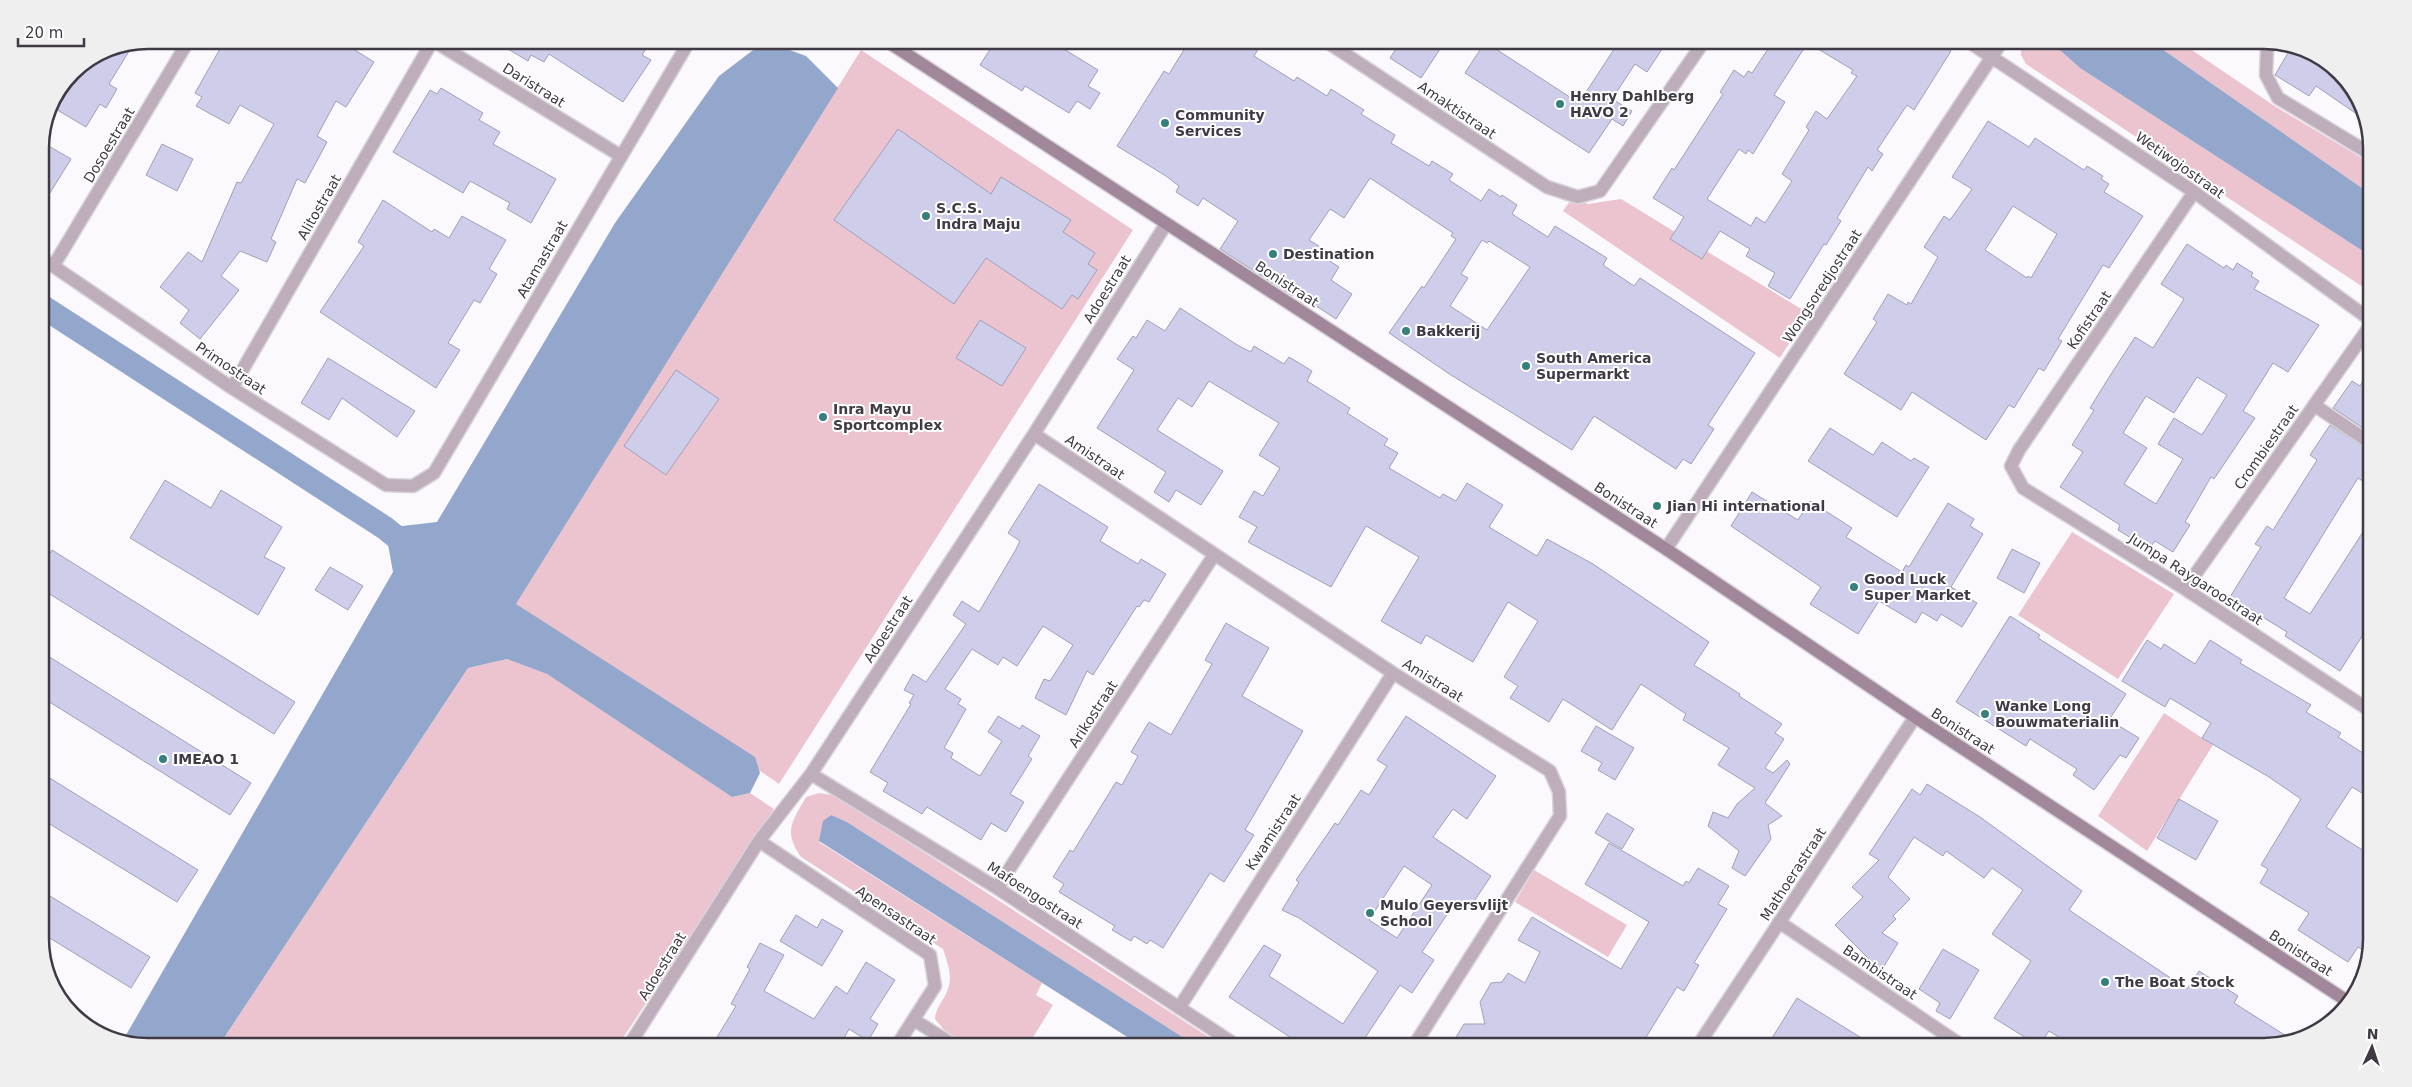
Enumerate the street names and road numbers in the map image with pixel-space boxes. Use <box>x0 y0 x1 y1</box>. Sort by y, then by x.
street label: Daristraat <box>500 60 568 111</box>
street label: Amaktistraat <box>1415 78 1499 142</box>
street label: Dosoestraat <box>80 104 138 186</box>
street label: Wetiwojostraat <box>2133 128 2228 202</box>
street label: Alitostraat <box>294 171 344 242</box>
street label: Atamastraat <box>513 217 571 301</box>
street label: Wongsoredjostraat <box>1779 226 1865 346</box>
street label: Adoestraat <box>1080 252 1134 326</box>
street label: Bonistraat <box>1252 258 1322 311</box>
street label: Kofistraat <box>2064 287 2115 352</box>
street label: Primostraat <box>193 339 270 398</box>
street label: Crombiestraat <box>2231 401 2302 493</box>
street label: Amistraat <box>1062 431 1128 483</box>
street label: Bonistraat <box>1591 479 1661 532</box>
street label: Jumpa Raygaroostraat <box>2125 529 2266 628</box>
street label: Adoestraat <box>860 592 916 665</box>
street label: Amistraat <box>1400 655 1467 705</box>
street label: Arikostraat <box>1065 677 1121 750</box>
street label: Bonistraat <box>1928 705 1998 758</box>
street label: Kwamistraat <box>1242 790 1304 873</box>
street label: Mathoerastraat <box>1757 824 1829 924</box>
street label: Mafoengostraat <box>984 858 1086 932</box>
street label: Apensastraat <box>853 882 939 948</box>
street label: Bonistraat <box>2266 927 2336 980</box>
street label: Adoestraat <box>635 929 689 1003</box>
street label: Bambistraat <box>1840 941 1920 1003</box>

